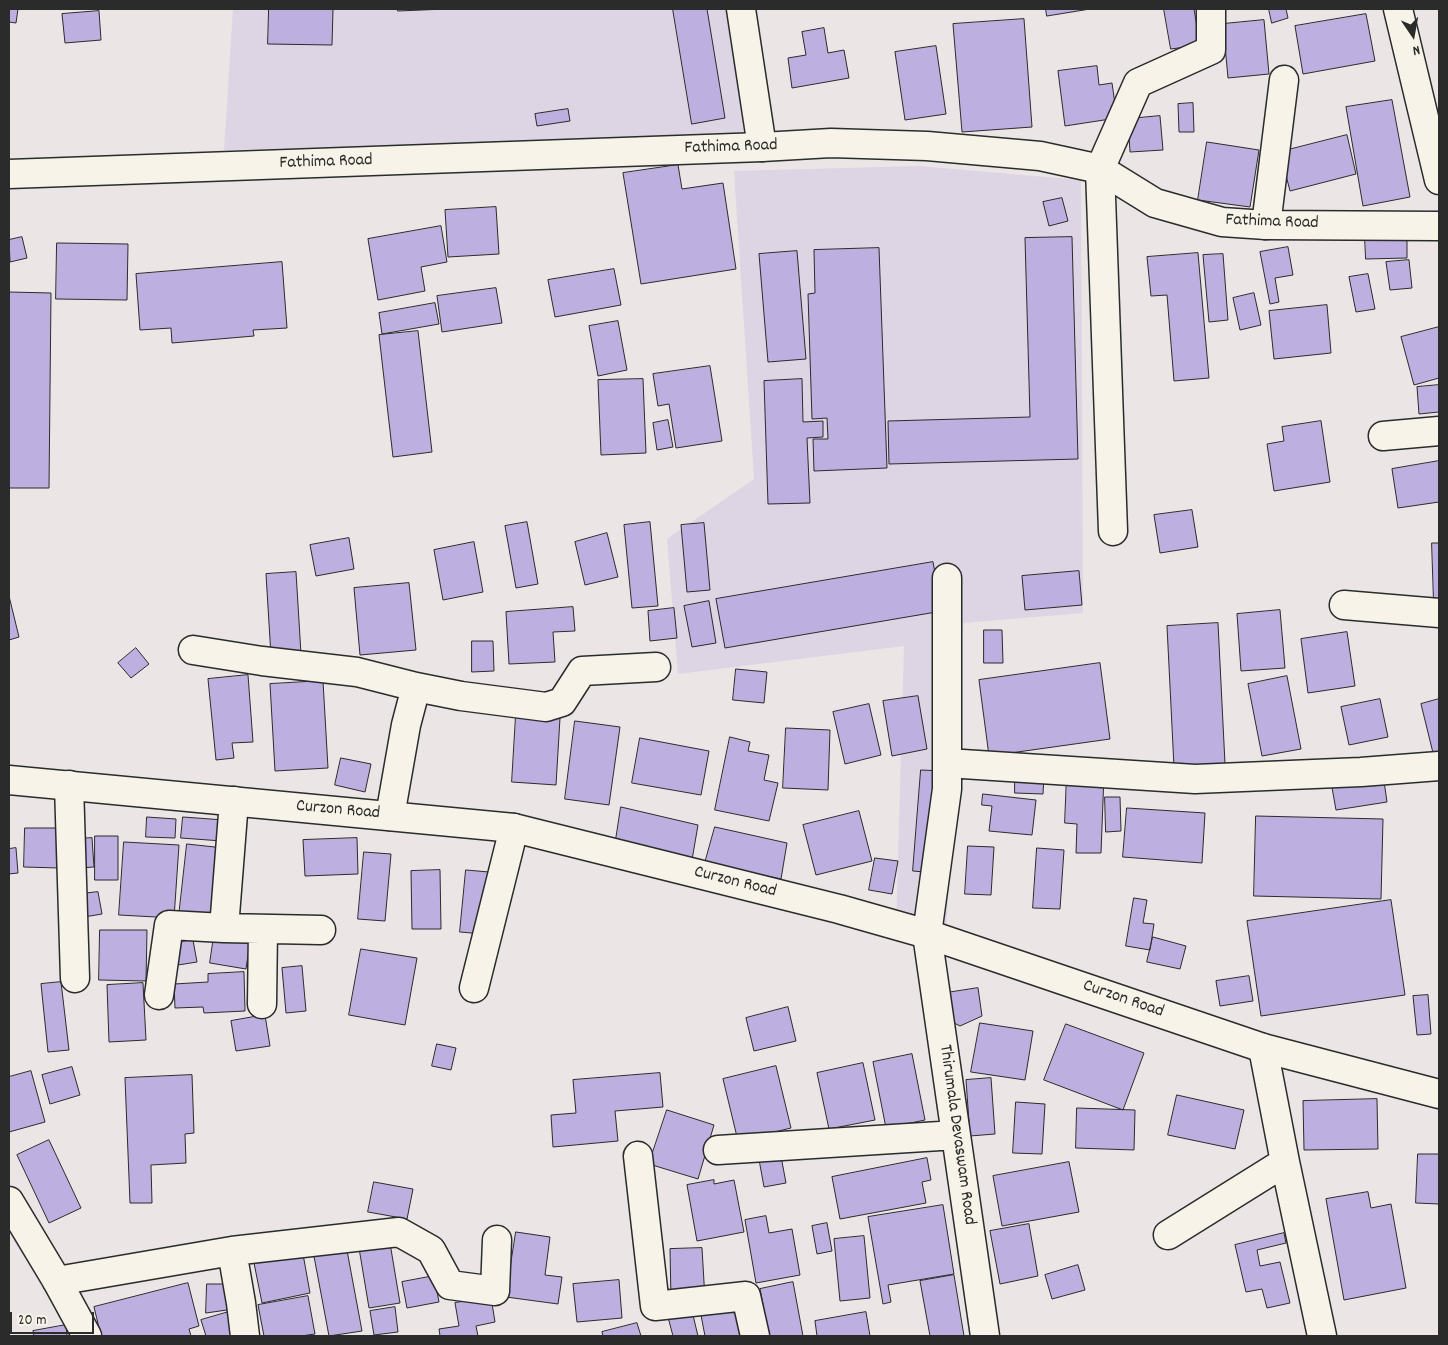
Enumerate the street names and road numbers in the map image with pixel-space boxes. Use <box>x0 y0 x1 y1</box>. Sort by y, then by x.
street label: Fathima Road <box>684 136 778 160</box>
street label: Fathima Road <box>279 151 373 175</box>
street label: Fathima Road <box>1225 211 1319 235</box>
street label: Curzon Road <box>295 797 381 825</box>
street label: Curzon Road <box>692 862 778 904</box>
street label: Curzon Road <box>1080 976 1166 1024</box>
street label: Thirumala Devaswam Road <box>933 1044 979 1226</box>

